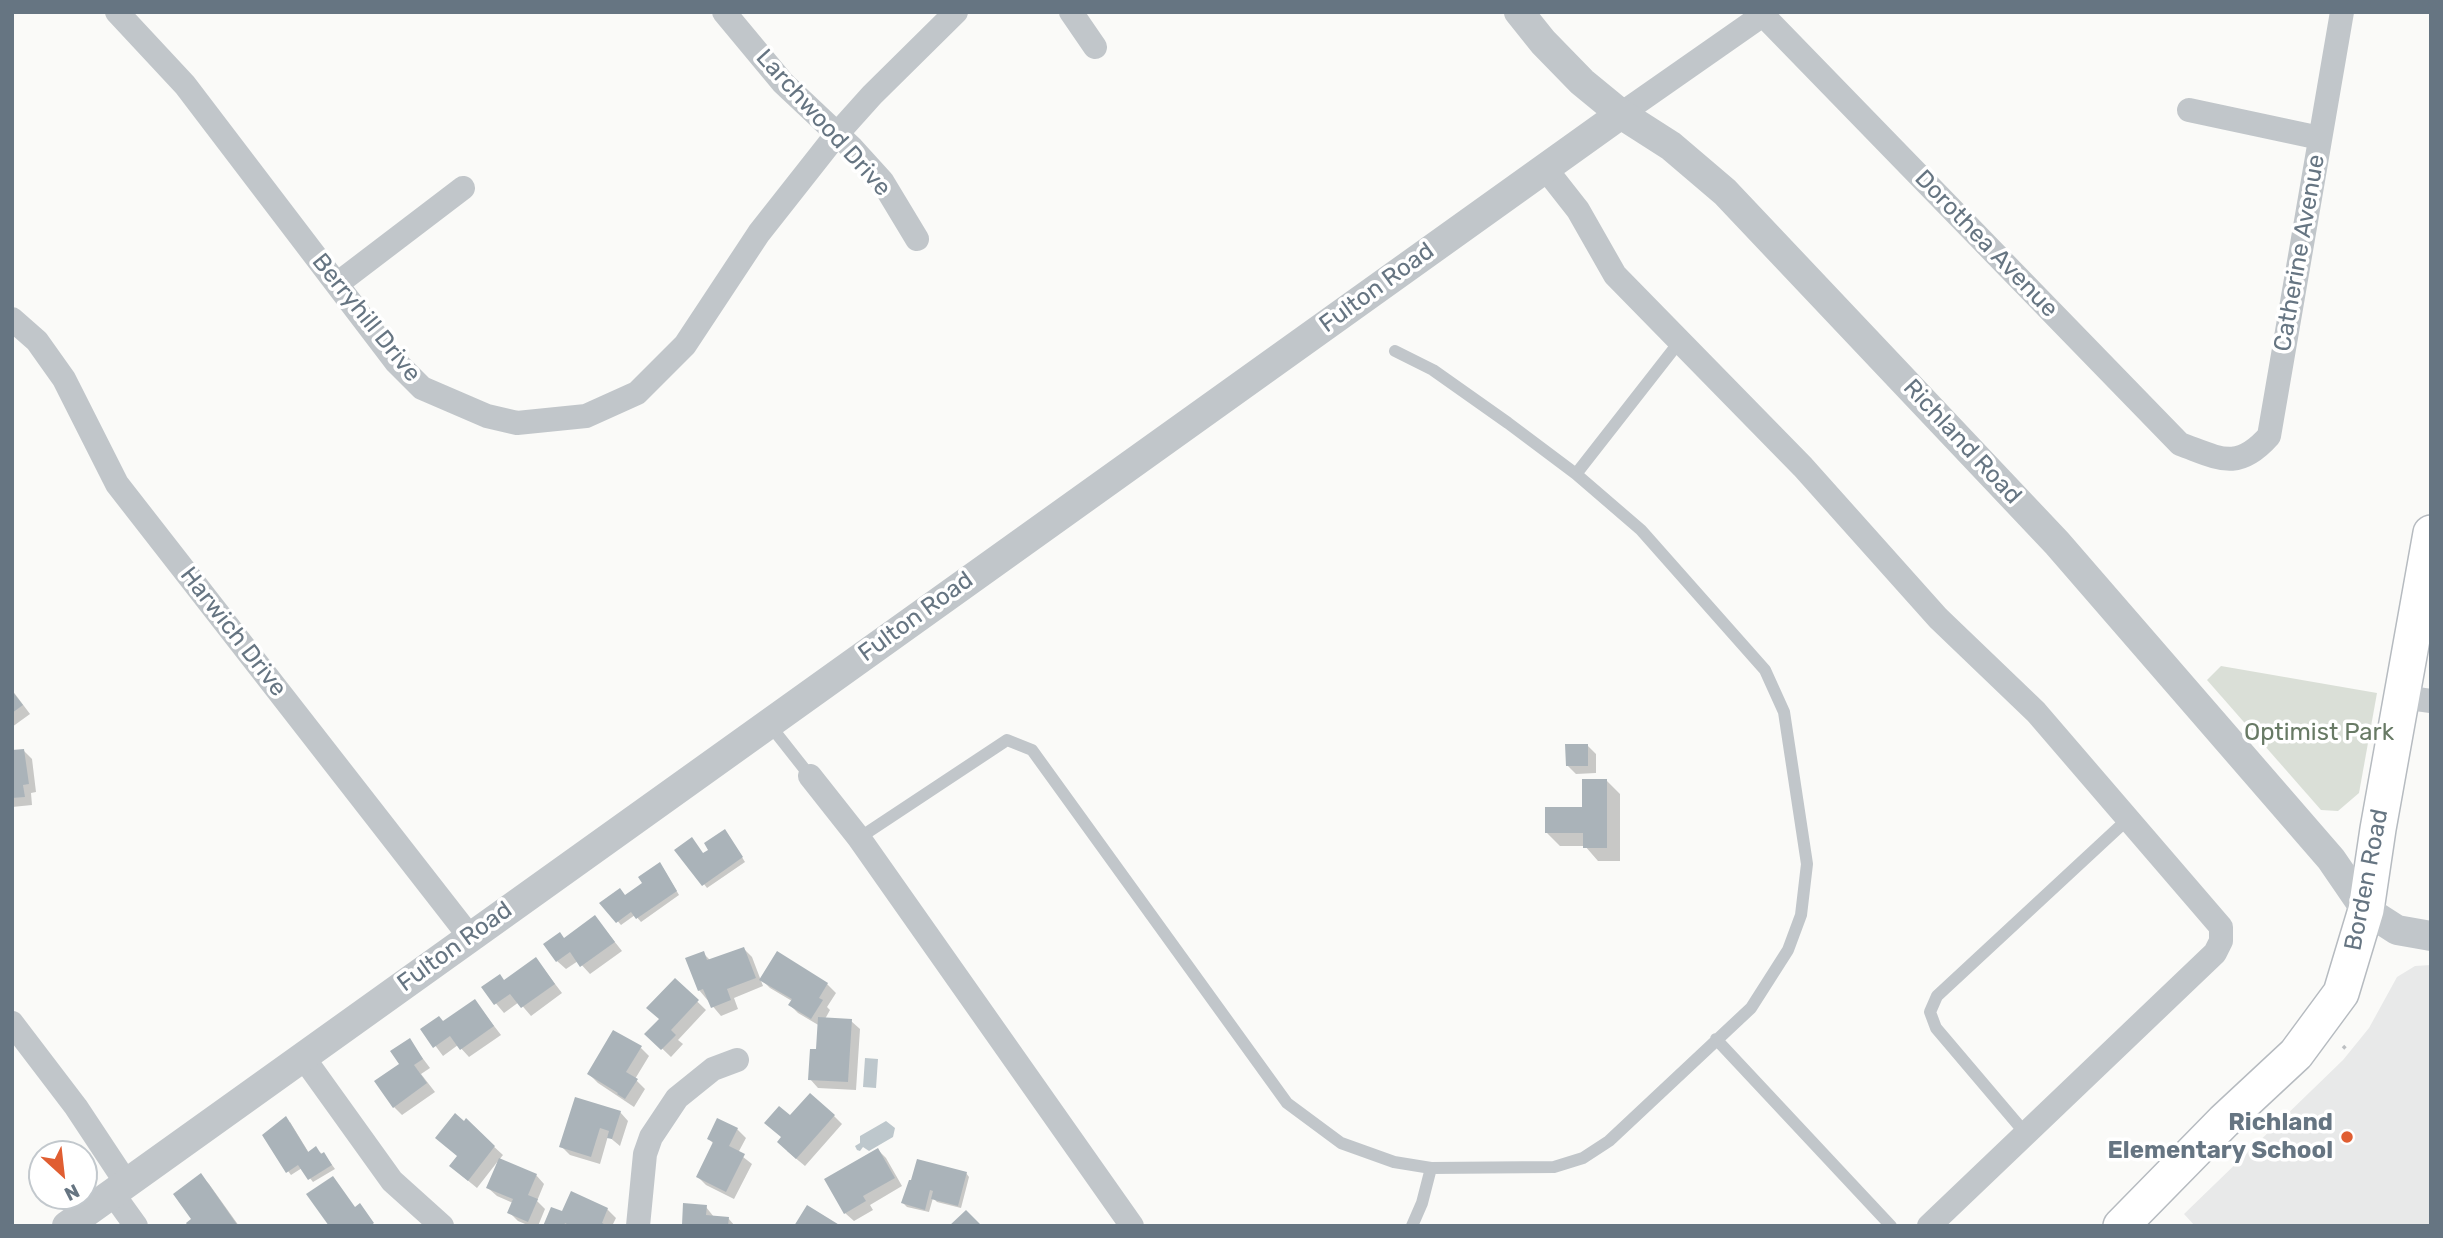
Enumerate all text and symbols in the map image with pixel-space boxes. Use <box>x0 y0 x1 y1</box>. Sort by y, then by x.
street label: Larchwood Drive <box>749 44 897 202</box>
street label: Catherine Avenue <box>2269 152 2331 354</box>
street label: Dorothea Avenue <box>1908 164 2064 324</box>
street label: Fulton Road <box>1314 237 1440 339</box>
street label: Berryhill Drive <box>306 248 426 388</box>
street label: Richland Road <box>1897 374 2027 510</box>
street label: Harwich Drive <box>174 562 292 702</box>
street label: Fulton Road <box>853 566 979 668</box>
park label: Optimist Park <box>2244 719 2394 747</box>
street label: Borden Road <box>2339 807 2395 953</box>
street label: Fulton Road <box>392 896 518 998</box>
place label: Richland Elementary School <box>2107 1109 2333 1165</box>
marker: Richland Elementary School <box>2339 1129 2355 1145</box>
north arrow <box>28 1140 98 1210</box>
text: N <box>61 1179 83 1206</box>

